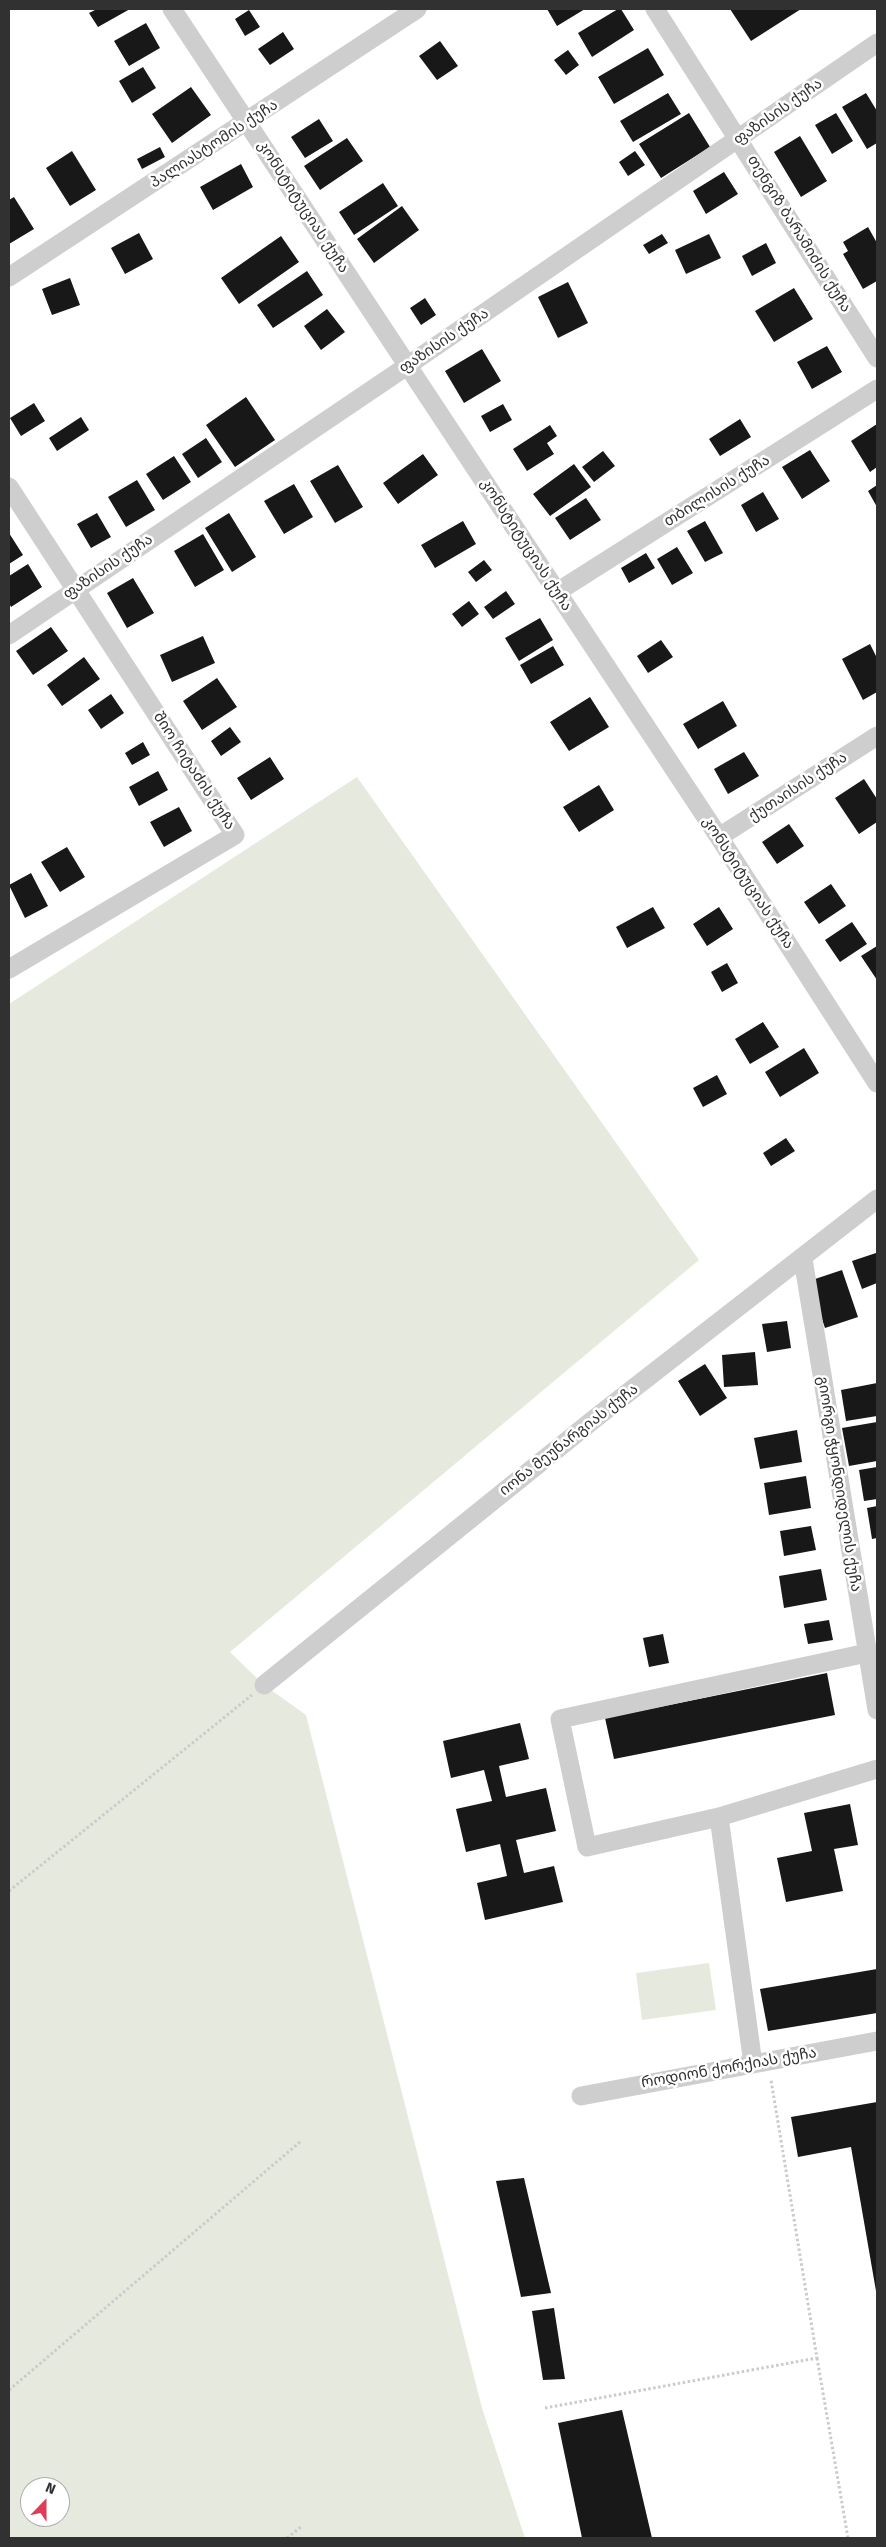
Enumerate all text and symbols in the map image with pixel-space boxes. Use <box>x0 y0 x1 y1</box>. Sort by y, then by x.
street label: ფაზისის ქუჩა <box>730 75 826 149</box>
street label: პალიასტომის ქუჩა <box>147 96 281 192</box>
street label: კონსტიტუციას ქუჩა <box>253 137 353 277</box>
street label: თენგიზ ბარამიძის ქუჩა <box>743 152 855 316</box>
street label: ფაზისის ქუჩა <box>396 304 492 378</box>
street label: თბილისის ქუჩა <box>661 451 773 531</box>
street label: კონსტიტუციას ქუჩა <box>476 475 576 615</box>
street label: ფაზისის ქუჩა <box>60 530 156 604</box>
street label: შიო ჩიტაძის ქუჩა <box>149 709 239 833</box>
street label: ქუთაისის ქუჩა <box>745 748 851 826</box>
street label: კონსტიტუციას ქუჩა <box>698 813 798 953</box>
street label: გიორგი ჭყონდიდელის ქუჩა <box>813 1375 865 1593</box>
street label: იონა მეუნარგიას ქუჩა <box>496 1380 642 1500</box>
street label: როდიონ ქორქიას ქუჩა <box>640 2044 818 2092</box>
north arrow <box>20 2477 70 2527</box>
text: N <box>43 2479 58 2498</box>

